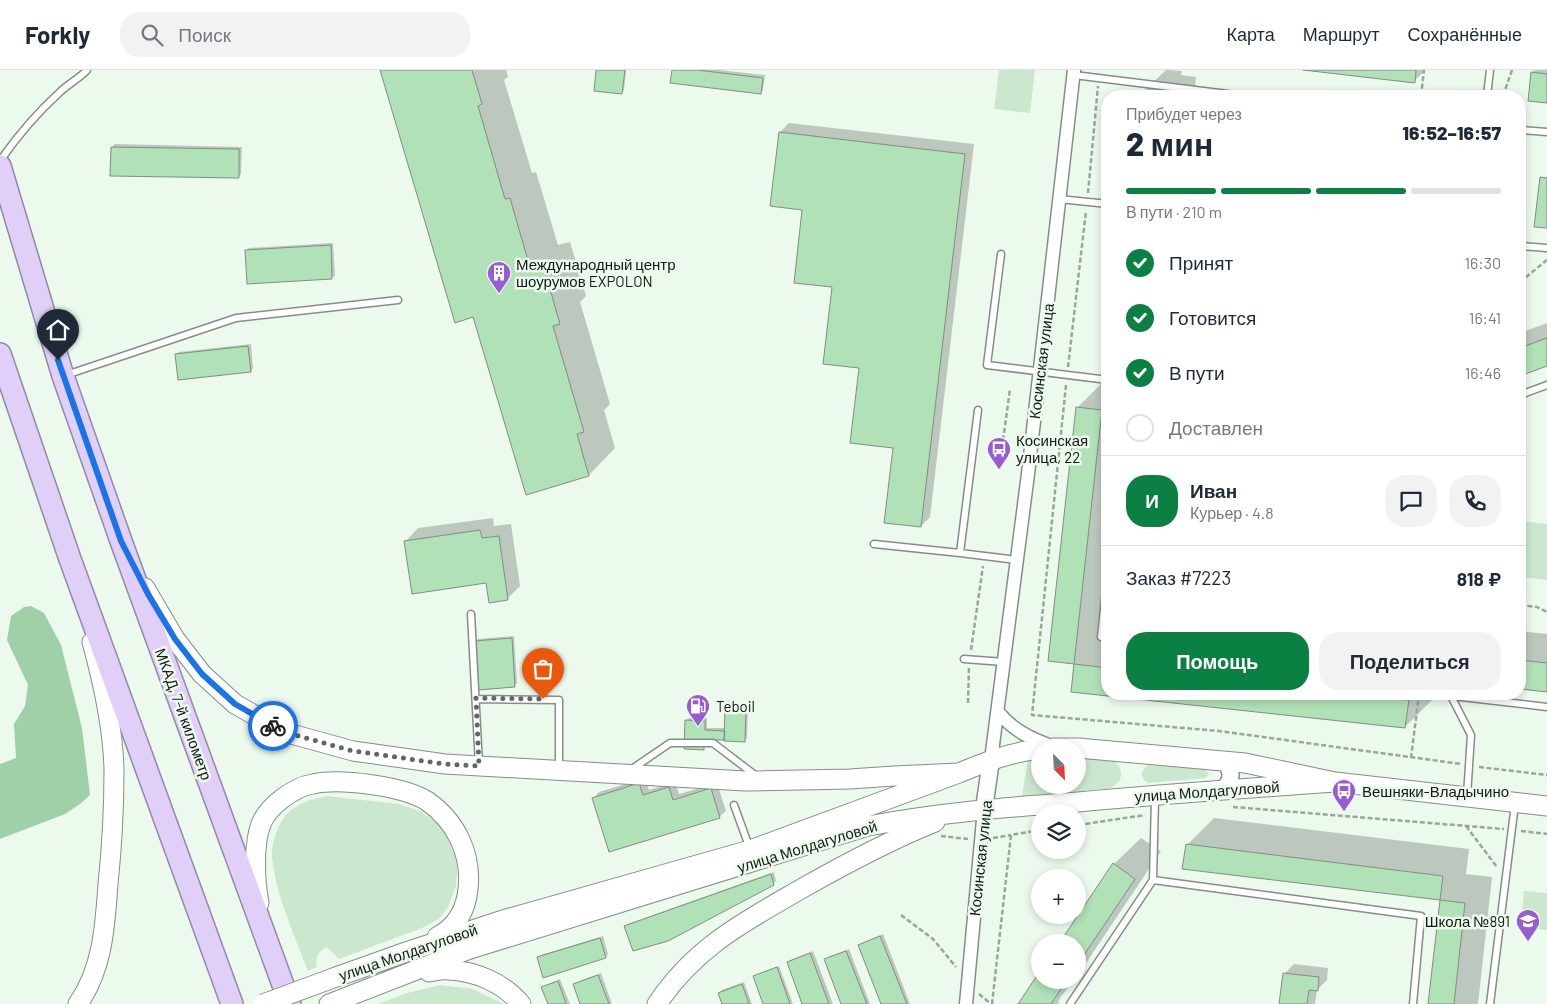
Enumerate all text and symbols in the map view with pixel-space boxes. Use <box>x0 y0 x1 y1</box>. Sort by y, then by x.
search box <box>120 12 470 57</box>
text: Forkly <box>25 20 90 49</box>
icon: search <box>138 21 166 49</box>
text: Поиск <box>178 23 231 46</box>
text: Карта <box>1227 23 1275 45</box>
text: Маршрут <box>1303 23 1379 45</box>
text: Сохранённые <box>1407 23 1522 45</box>
text: Прибудет через <box>1126 104 1242 123</box>
text: 16:52–16:57 <box>1402 121 1501 144</box>
text: 2 мин <box>1126 124 1213 162</box>
text: В пути · 210 m <box>1126 202 1222 221</box>
icon: check <box>1126 249 1154 277</box>
text: Принят <box>1169 251 1233 274</box>
text: 16:30 <box>1464 253 1501 272</box>
place label: Международный центр шоурумов EXPOLON <box>516 255 676 290</box>
building icon: Международный центр шоурумов EXPOLON <box>486 260 512 294</box>
street label: Косинская улица <box>1025 302 1057 420</box>
icon: check <box>1126 304 1154 332</box>
text: Готовится <box>1169 306 1256 329</box>
text: 16:41 <box>1469 308 1501 327</box>
pin <box>37 309 79 360</box>
icon: home <box>44 316 72 344</box>
icon: check <box>1126 359 1154 387</box>
text: В пути <box>1169 361 1225 384</box>
text: 16:46 <box>1465 363 1501 382</box>
text: Доставлен <box>1169 416 1263 439</box>
place label: Косинская улица, 22 <box>1016 431 1088 466</box>
bus stop icon: Косинская улица, 22 <box>986 436 1012 470</box>
button: chat <box>1385 475 1437 527</box>
button: phone <box>1449 475 1501 527</box>
text: Иван <box>1190 479 1237 502</box>
text: И <box>1145 489 1159 512</box>
text: Курьер · 4.8 <box>1190 503 1274 522</box>
text: Заказ #7223 <box>1126 566 1231 589</box>
text: 818 ₽ <box>1457 567 1501 590</box>
button: Помощь <box>1126 632 1309 690</box>
button: Поделиться <box>1319 632 1501 690</box>
street label: МКАД, 7-й километр <box>152 646 216 782</box>
pin <box>522 648 564 699</box>
icon: bag <box>529 655 557 683</box>
fuel station icon: Teboil <box>685 693 711 727</box>
place label: Teboil <box>716 697 755 715</box>
courier <box>248 701 298 751</box>
icon: bike <box>259 712 287 740</box>
north arrow <box>1031 739 1086 794</box>
map controls <box>1031 739 1086 989</box>
street label: улица Молдагуловой <box>1134 777 1280 805</box>
bus stop icon: Вешняки-Владычино <box>1331 778 1357 812</box>
place label: Вешняки-Владычино <box>1362 782 1509 800</box>
street label: Косинская улица <box>965 799 995 917</box>
button: layers <box>1031 804 1086 859</box>
street label: улица Молдагуловой <box>735 816 879 876</box>
button: + <box>1031 869 1086 924</box>
school or university icon: Школа №891 <box>1515 908 1541 942</box>
place label: Школа №891 <box>1425 912 1510 930</box>
street label: улица Молдагуловой <box>336 920 480 984</box>
button: − <box>1031 934 1086 989</box>

